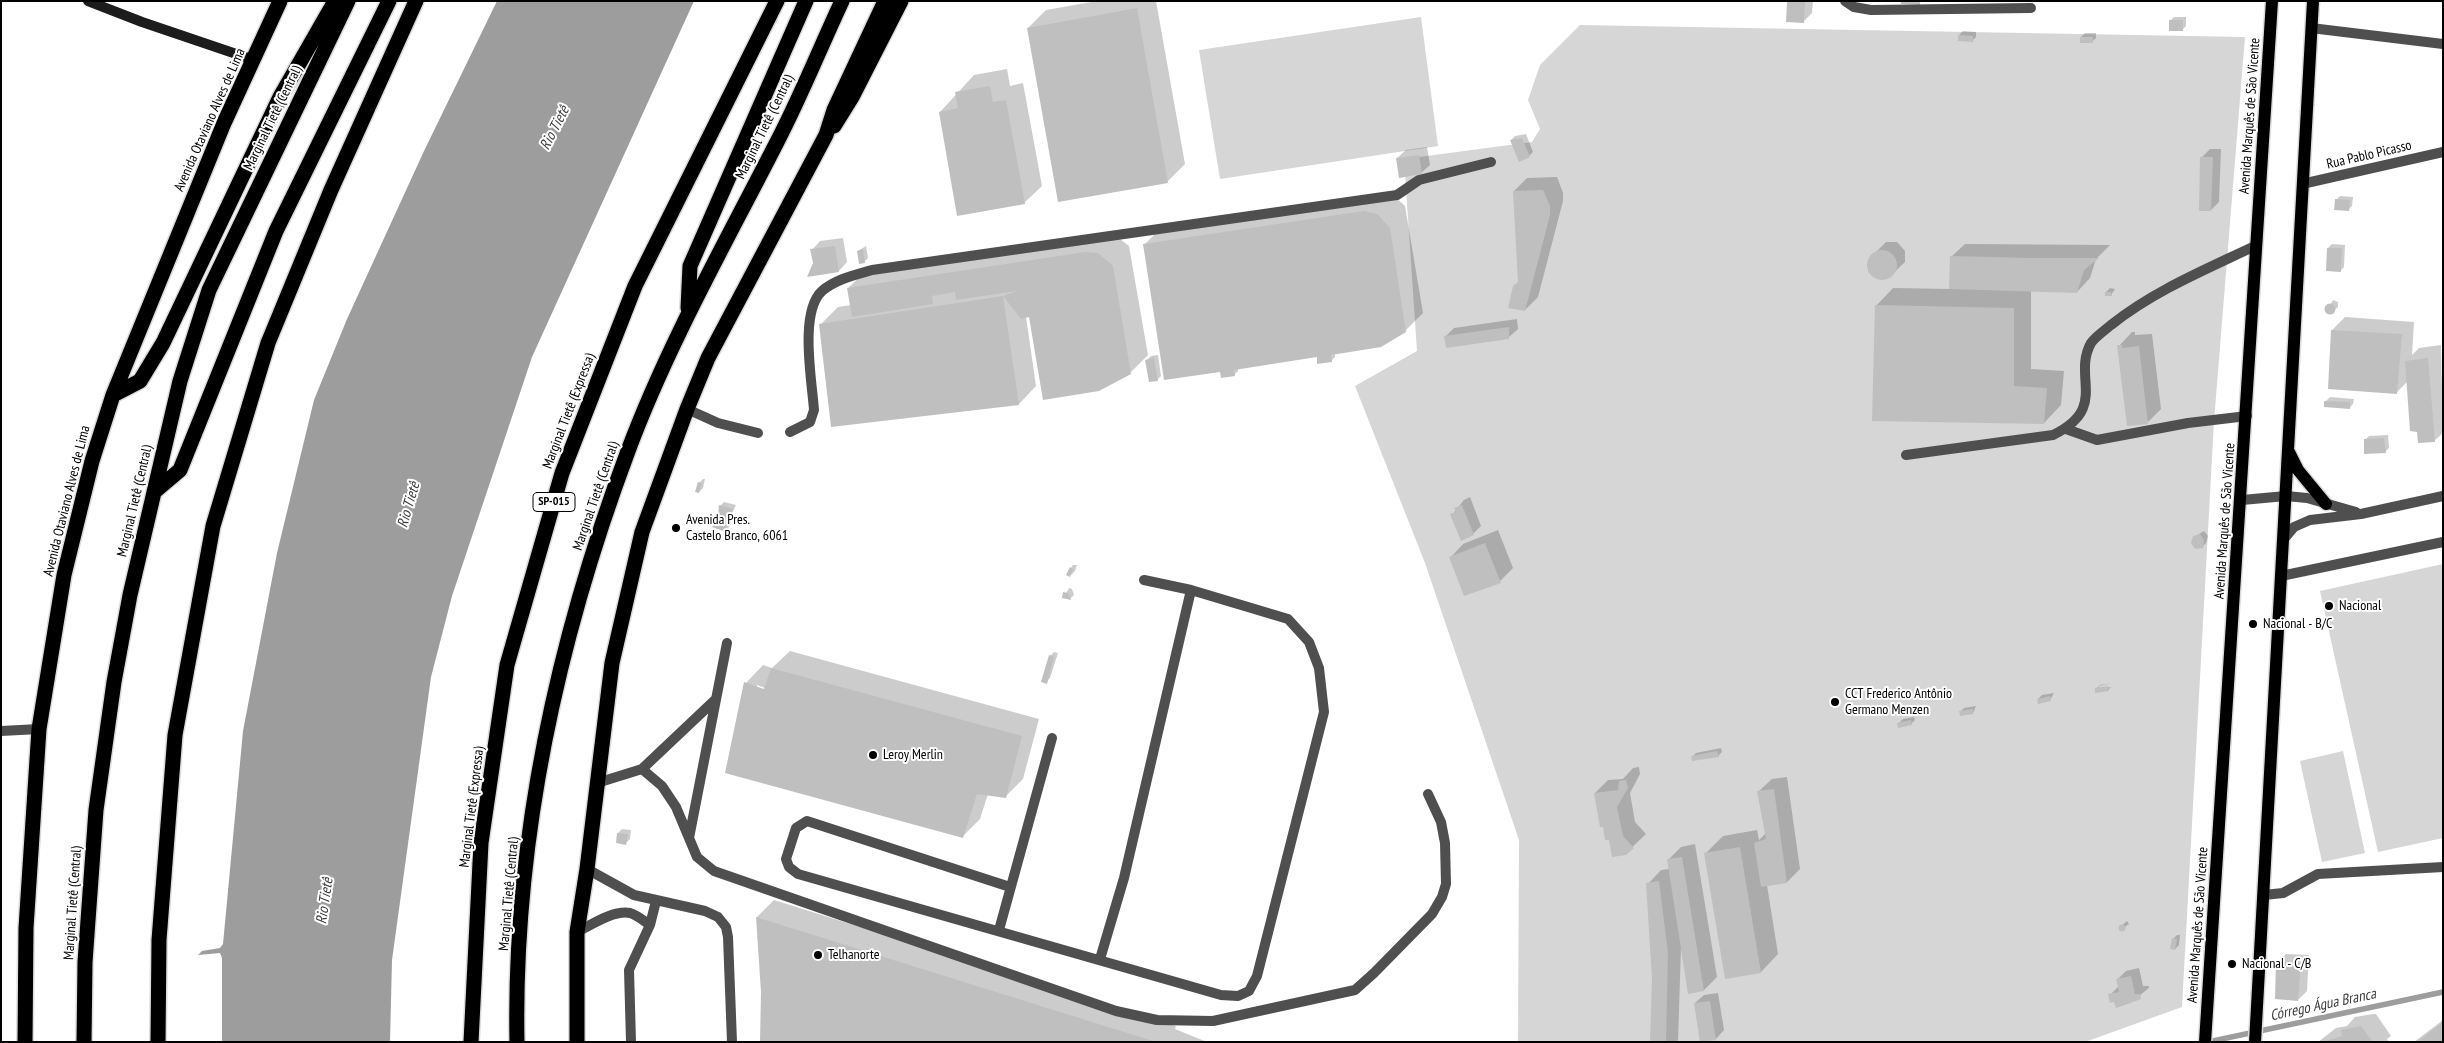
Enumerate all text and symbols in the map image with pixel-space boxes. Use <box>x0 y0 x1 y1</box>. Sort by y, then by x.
street label: Avenida Marquês de São Vicente <box>2236 37 2264 195</box>
street label: Avenida Otaviano Alves de Lima <box>171 46 249 194</box>
street label: Marginal Tietê (Central) <box>240 63 306 173</box>
street label: Marginal Tietê (Central) <box>732 72 798 182</box>
water label: Rio Tietê <box>536 103 574 153</box>
street label: Rua Pablo Picasso <box>2325 137 2413 173</box>
street label: Marginal Tietê (Expressa) <box>539 351 599 471</box>
street label: Avenida Otaviano Alves de Lima <box>40 424 94 578</box>
street label: Marginal Tietê (Central) <box>569 439 623 553</box>
street label: Avenida Marquês de São Vicente <box>2211 442 2239 600</box>
street label: Marginal Tietê (Central) <box>114 444 156 558</box>
water label: Rio Tietê <box>394 480 424 530</box>
road number: SP-015 <box>533 492 575 512</box>
place label: Avenida Pres. Castelo Branco, 6061 <box>686 512 788 544</box>
marker: Avenida Pres. Castelo Branco, 6061 <box>670 522 682 534</box>
place label: Nacional <box>2339 598 2381 614</box>
marker: Nacional <box>2323 600 2335 612</box>
place label: Nacional - B/C <box>2263 616 2332 632</box>
marker: Nacional - B/C <box>2247 618 2259 630</box>
place label: CCT Frederico Antônio Germano Menzen <box>1845 686 1952 719</box>
marker: CCT Frederico Antônio Germano Menzen <box>1829 696 1841 708</box>
street label: Marginal Tietê (Expressa) <box>456 745 488 869</box>
place label: Leroy Merlin <box>883 747 943 763</box>
marker: Leroy Merlin <box>867 749 879 761</box>
street label: Marginal Tietê (Central) <box>496 836 522 952</box>
street label: Marginal Tietê (Central) <box>61 846 85 960</box>
street label: Avenida Marquês de São Vicente <box>2184 846 2212 1004</box>
water label: Rio Tietê <box>313 877 337 925</box>
place label: Telhanorte <box>828 947 880 963</box>
marker: Telhanorte <box>812 949 824 961</box>
place label: Nacional - C/B <box>2242 956 2311 972</box>
marker: Nacional - C/B <box>2226 958 2238 970</box>
water label: Córrego Água Branca <box>2269 985 2377 1025</box>

